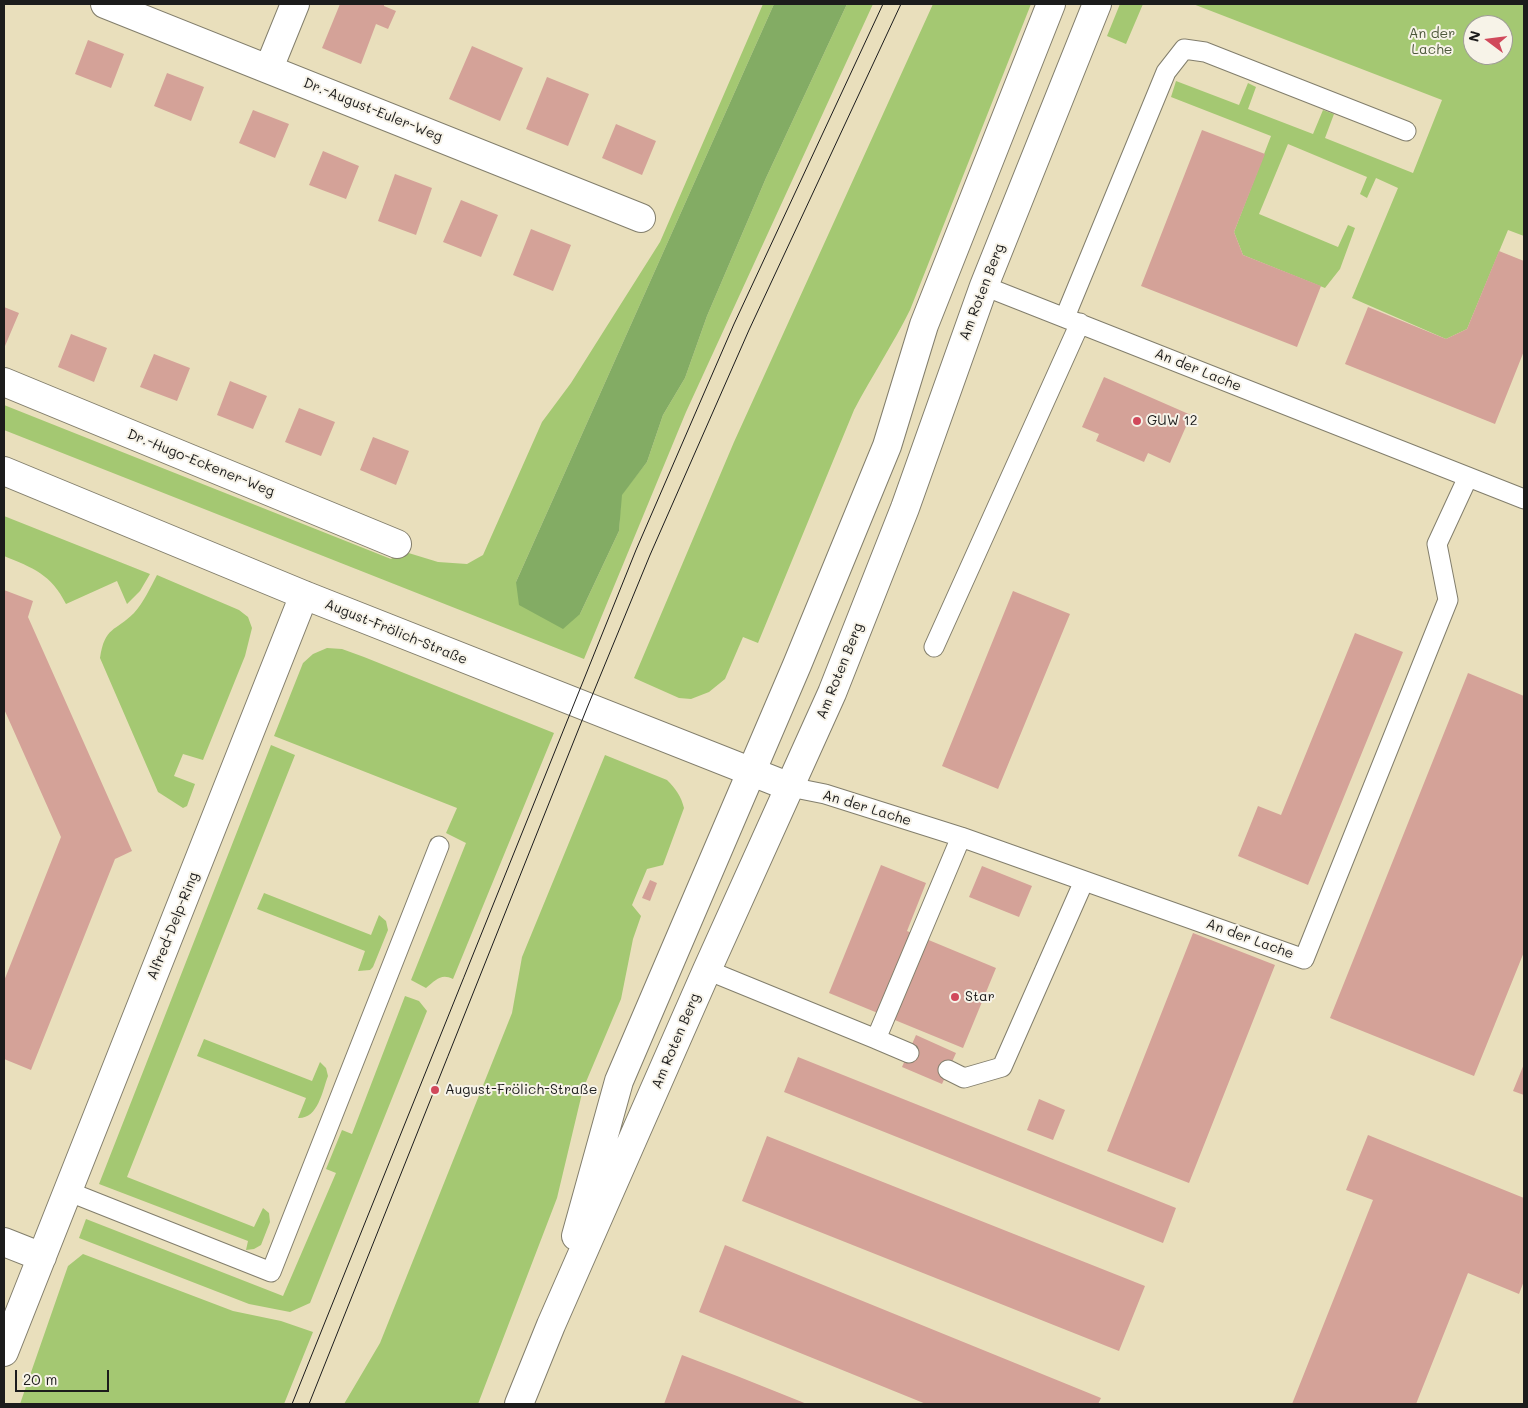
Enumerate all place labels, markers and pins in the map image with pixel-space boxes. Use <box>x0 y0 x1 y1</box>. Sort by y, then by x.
place label: GUW 12 <box>1147 413 1198 429</box>
marker: GUW 12 <box>1131 415 1143 427</box>
place label: Star <box>965 989 995 1005</box>
marker: Star <box>949 991 961 1003</box>
place label: August-Frölich-Straße <box>445 1082 597 1098</box>
marker: August-Frölich-Straße <box>429 1084 441 1096</box>

